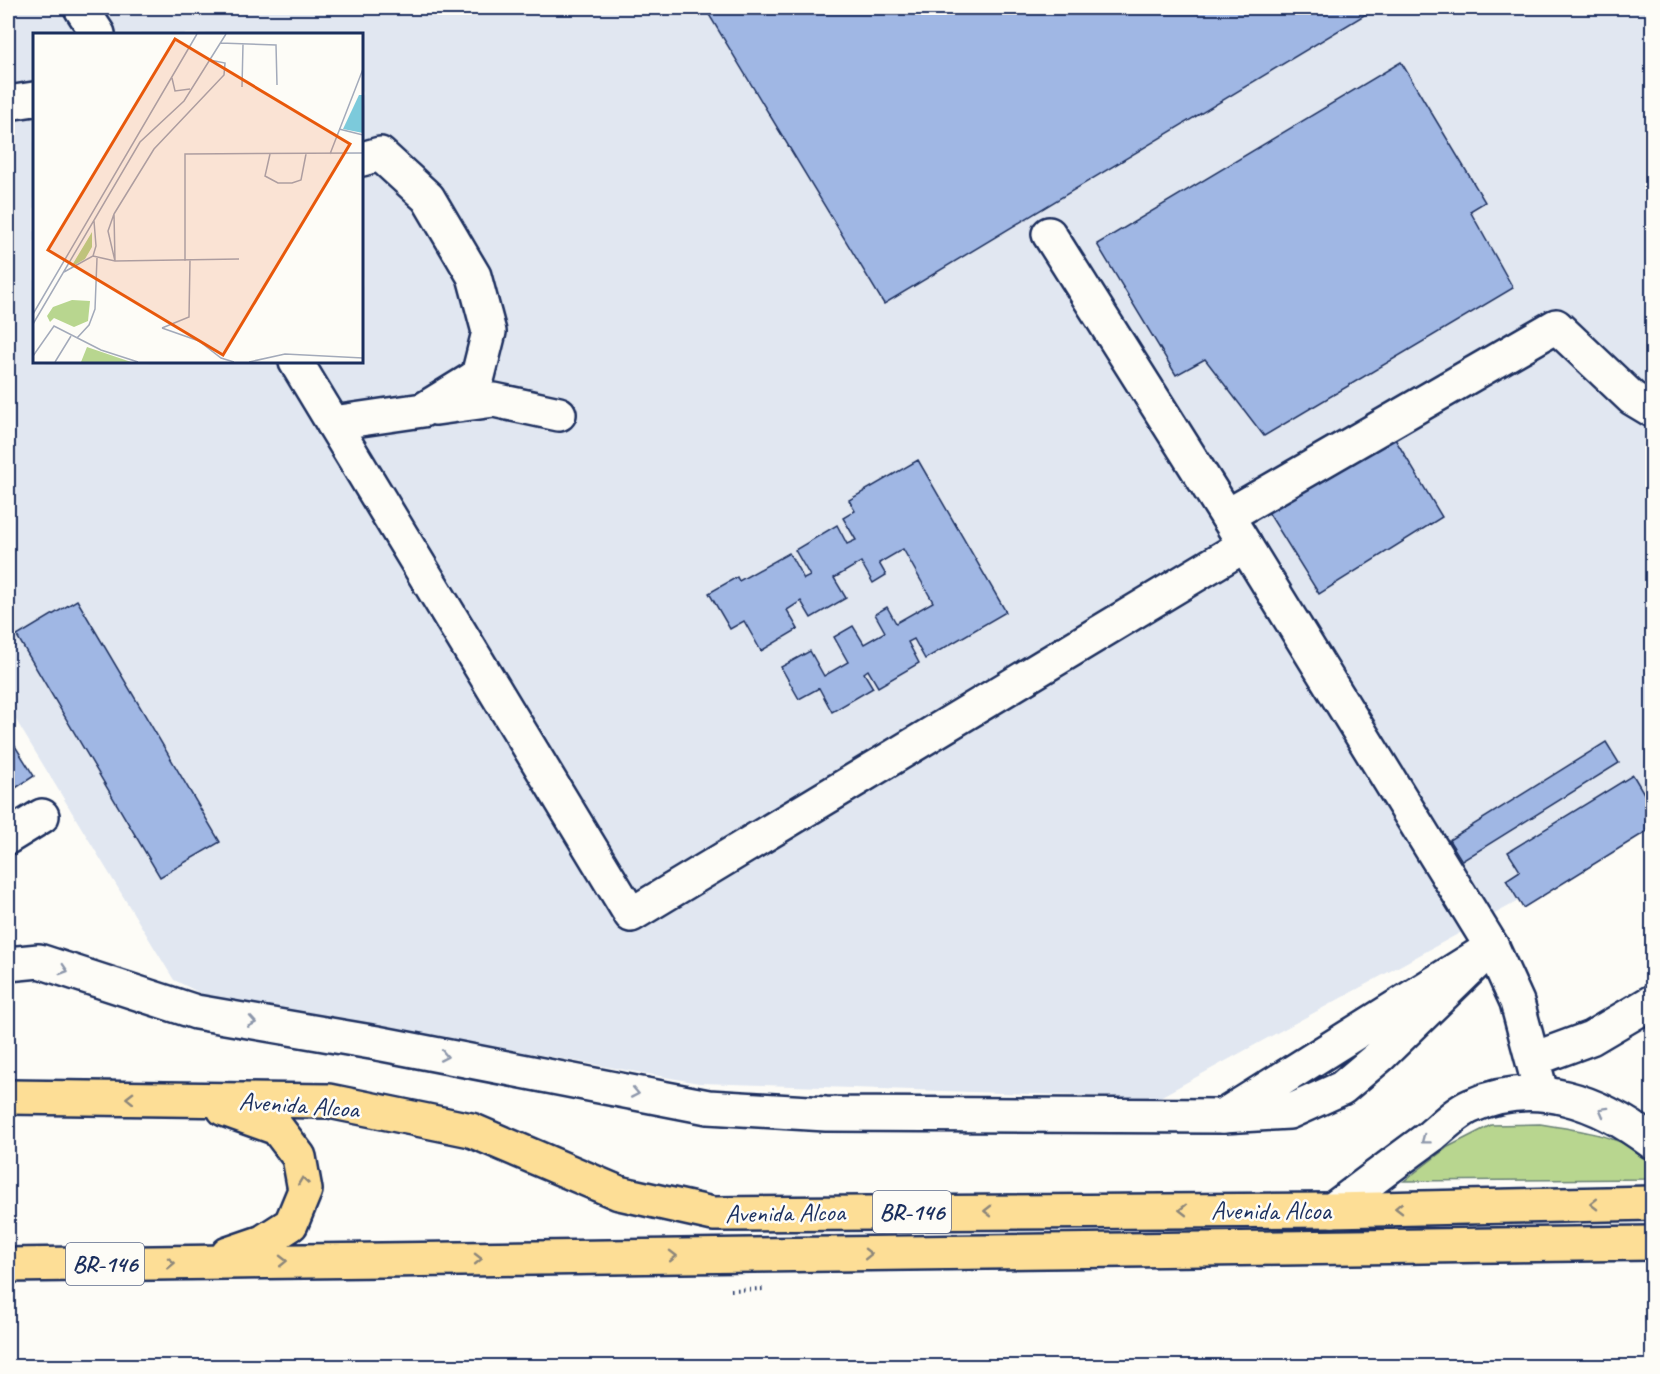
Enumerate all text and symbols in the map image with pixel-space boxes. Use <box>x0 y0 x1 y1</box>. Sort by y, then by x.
inset map <box>33 33 363 363</box>
one-way arrow <box>58 962 69 975</box>
one-way arrow <box>247 1015 256 1027</box>
one-way arrow <box>438 1049 448 1062</box>
street label: Avenida Alcoa <box>238 1084 362 1126</box>
one-way arrow <box>630 1086 640 1099</box>
one-way arrow <box>126 1092 135 1104</box>
one-way arrow <box>1599 1107 1610 1118</box>
one-way arrow <box>1420 1133 1431 1144</box>
one-way arrow <box>297 1176 309 1185</box>
road number: BR-146 <box>873 1191 951 1233</box>
street label: Avenida Alcoa <box>1211 1194 1333 1227</box>
street label: Avenida Alcoa <box>725 1195 847 1231</box>
one-way arrow <box>1590 1198 1599 1210</box>
one-way arrow <box>1395 1202 1404 1214</box>
one-way arrow <box>1179 1204 1188 1216</box>
one-way arrow <box>984 1205 993 1218</box>
road number: BR-146 <box>66 1243 144 1285</box>
one-way arrow <box>863 1248 872 1260</box>
one-way arrow <box>668 1250 677 1262</box>
one-way arrow <box>473 1253 482 1265</box>
one-way arrow <box>278 1255 287 1268</box>
one-way arrow <box>166 1257 175 1269</box>

